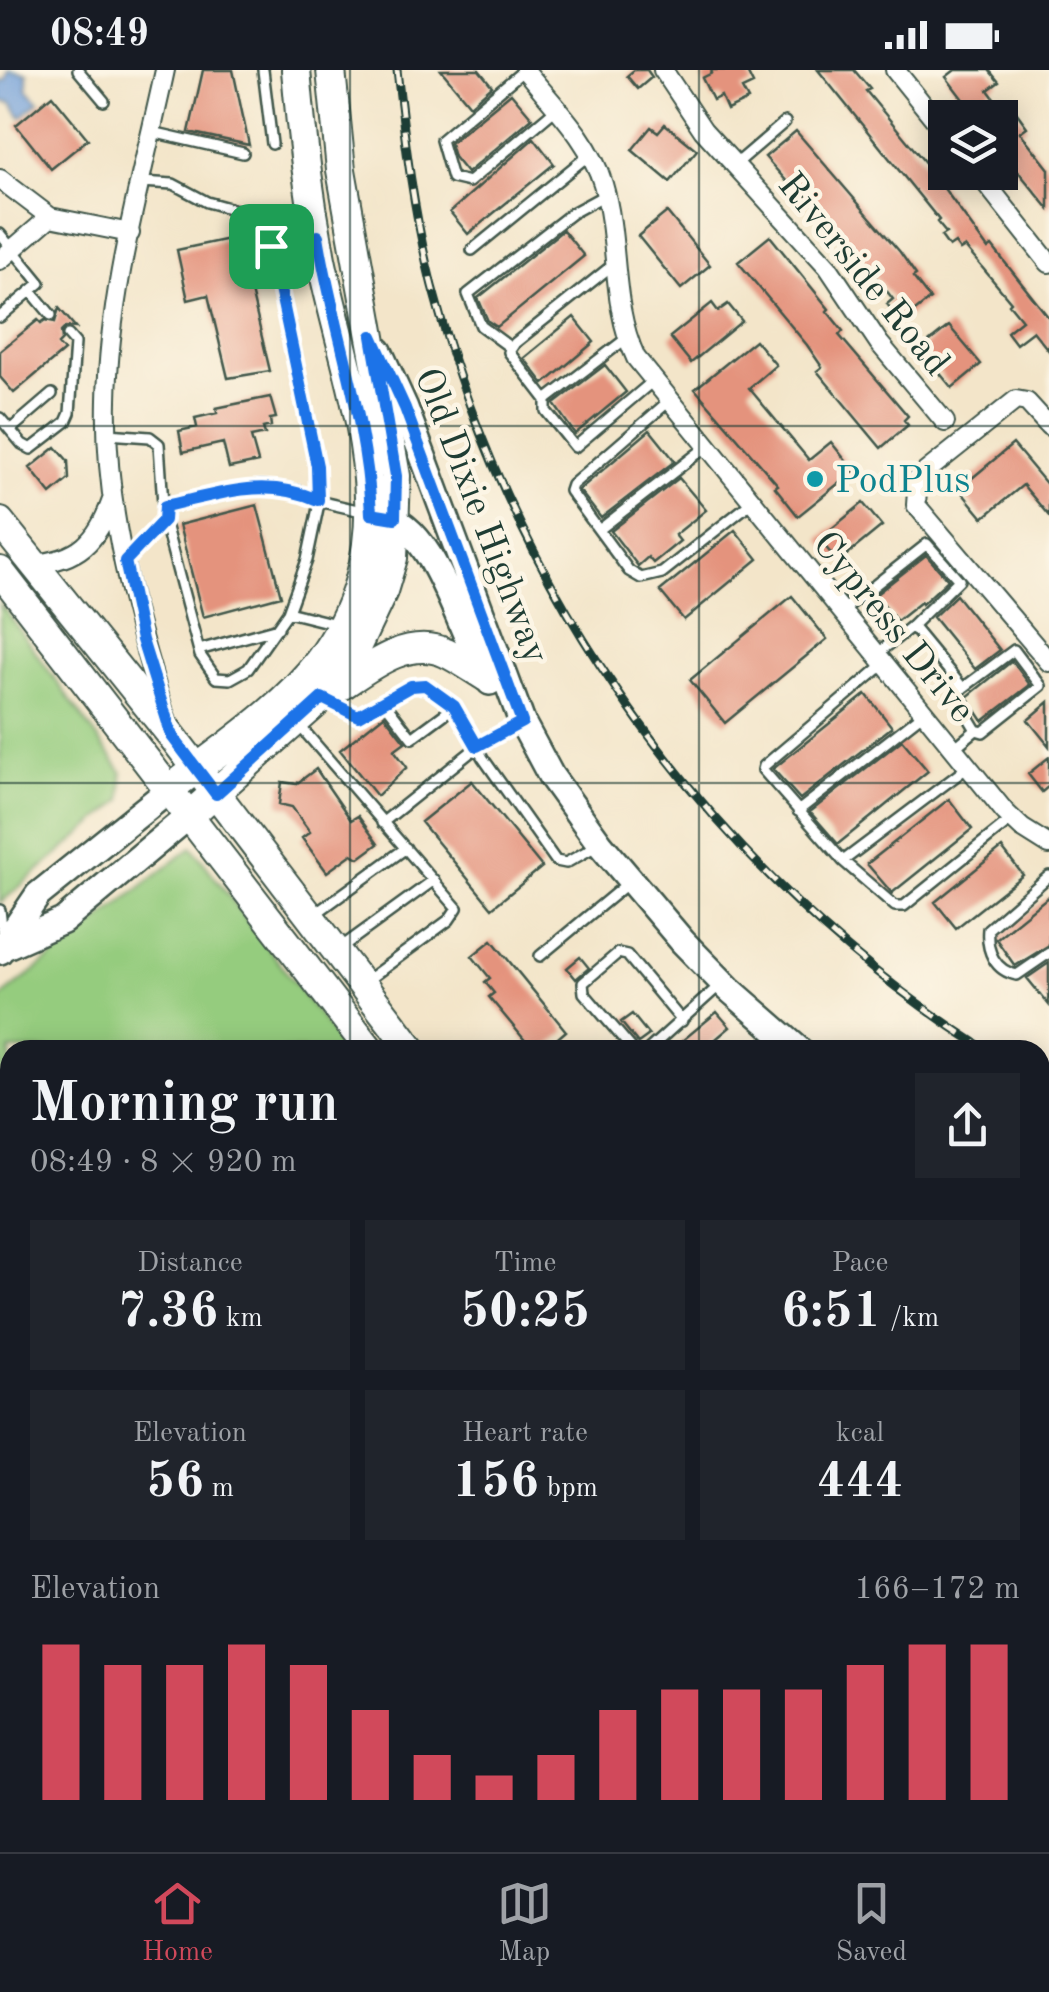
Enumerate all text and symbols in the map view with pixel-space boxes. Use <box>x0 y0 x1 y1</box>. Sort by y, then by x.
text: 08:49 <box>50 16 149 54</box>
map controls <box>928 100 1018 190</box>
button: layers <box>928 100 1018 190</box>
street label: Riverside Road <box>770 166 956 383</box>
pin <box>229 204 314 289</box>
icon: arrive <box>244 219 299 274</box>
street label: Old Dixie Highway <box>406 363 554 669</box>
place label: PodPlus <box>835 463 970 501</box>
marker: PodPlus <box>804 468 826 490</box>
street label: Cypress Drive <box>805 525 981 730</box>
button: share <box>915 1073 1020 1178</box>
text: Morning run <box>30 1078 339 1133</box>
text: 08:49 · 8 × 920 m <box>30 1147 297 1179</box>
text: Distance <box>137 1250 243 1278</box>
text: Time <box>494 1250 556 1278</box>
text: Pace <box>832 1250 888 1278</box>
text: 7.36 <box>117 1288 218 1338</box>
text: 50:25 <box>460 1288 590 1338</box>
text: 6:51 <box>781 1288 882 1338</box>
text: km <box>218 1305 263 1333</box>
text: /km <box>882 1305 939 1333</box>
text: Elevation <box>133 1420 247 1448</box>
text: Heart rate <box>462 1420 588 1448</box>
text: kcal <box>836 1420 884 1448</box>
text: 56 <box>146 1458 204 1508</box>
text: 156 <box>452 1458 539 1508</box>
text: 444 <box>817 1458 904 1508</box>
text: m <box>204 1475 234 1503</box>
text: bpm <box>539 1475 598 1503</box>
text: Elevation <box>30 1574 160 1606</box>
text: 166–172 m <box>854 1574 1020 1606</box>
tab: Home <box>142 1876 213 1971</box>
tab: Map <box>497 1876 552 1971</box>
tab: Saved <box>836 1876 907 1971</box>

